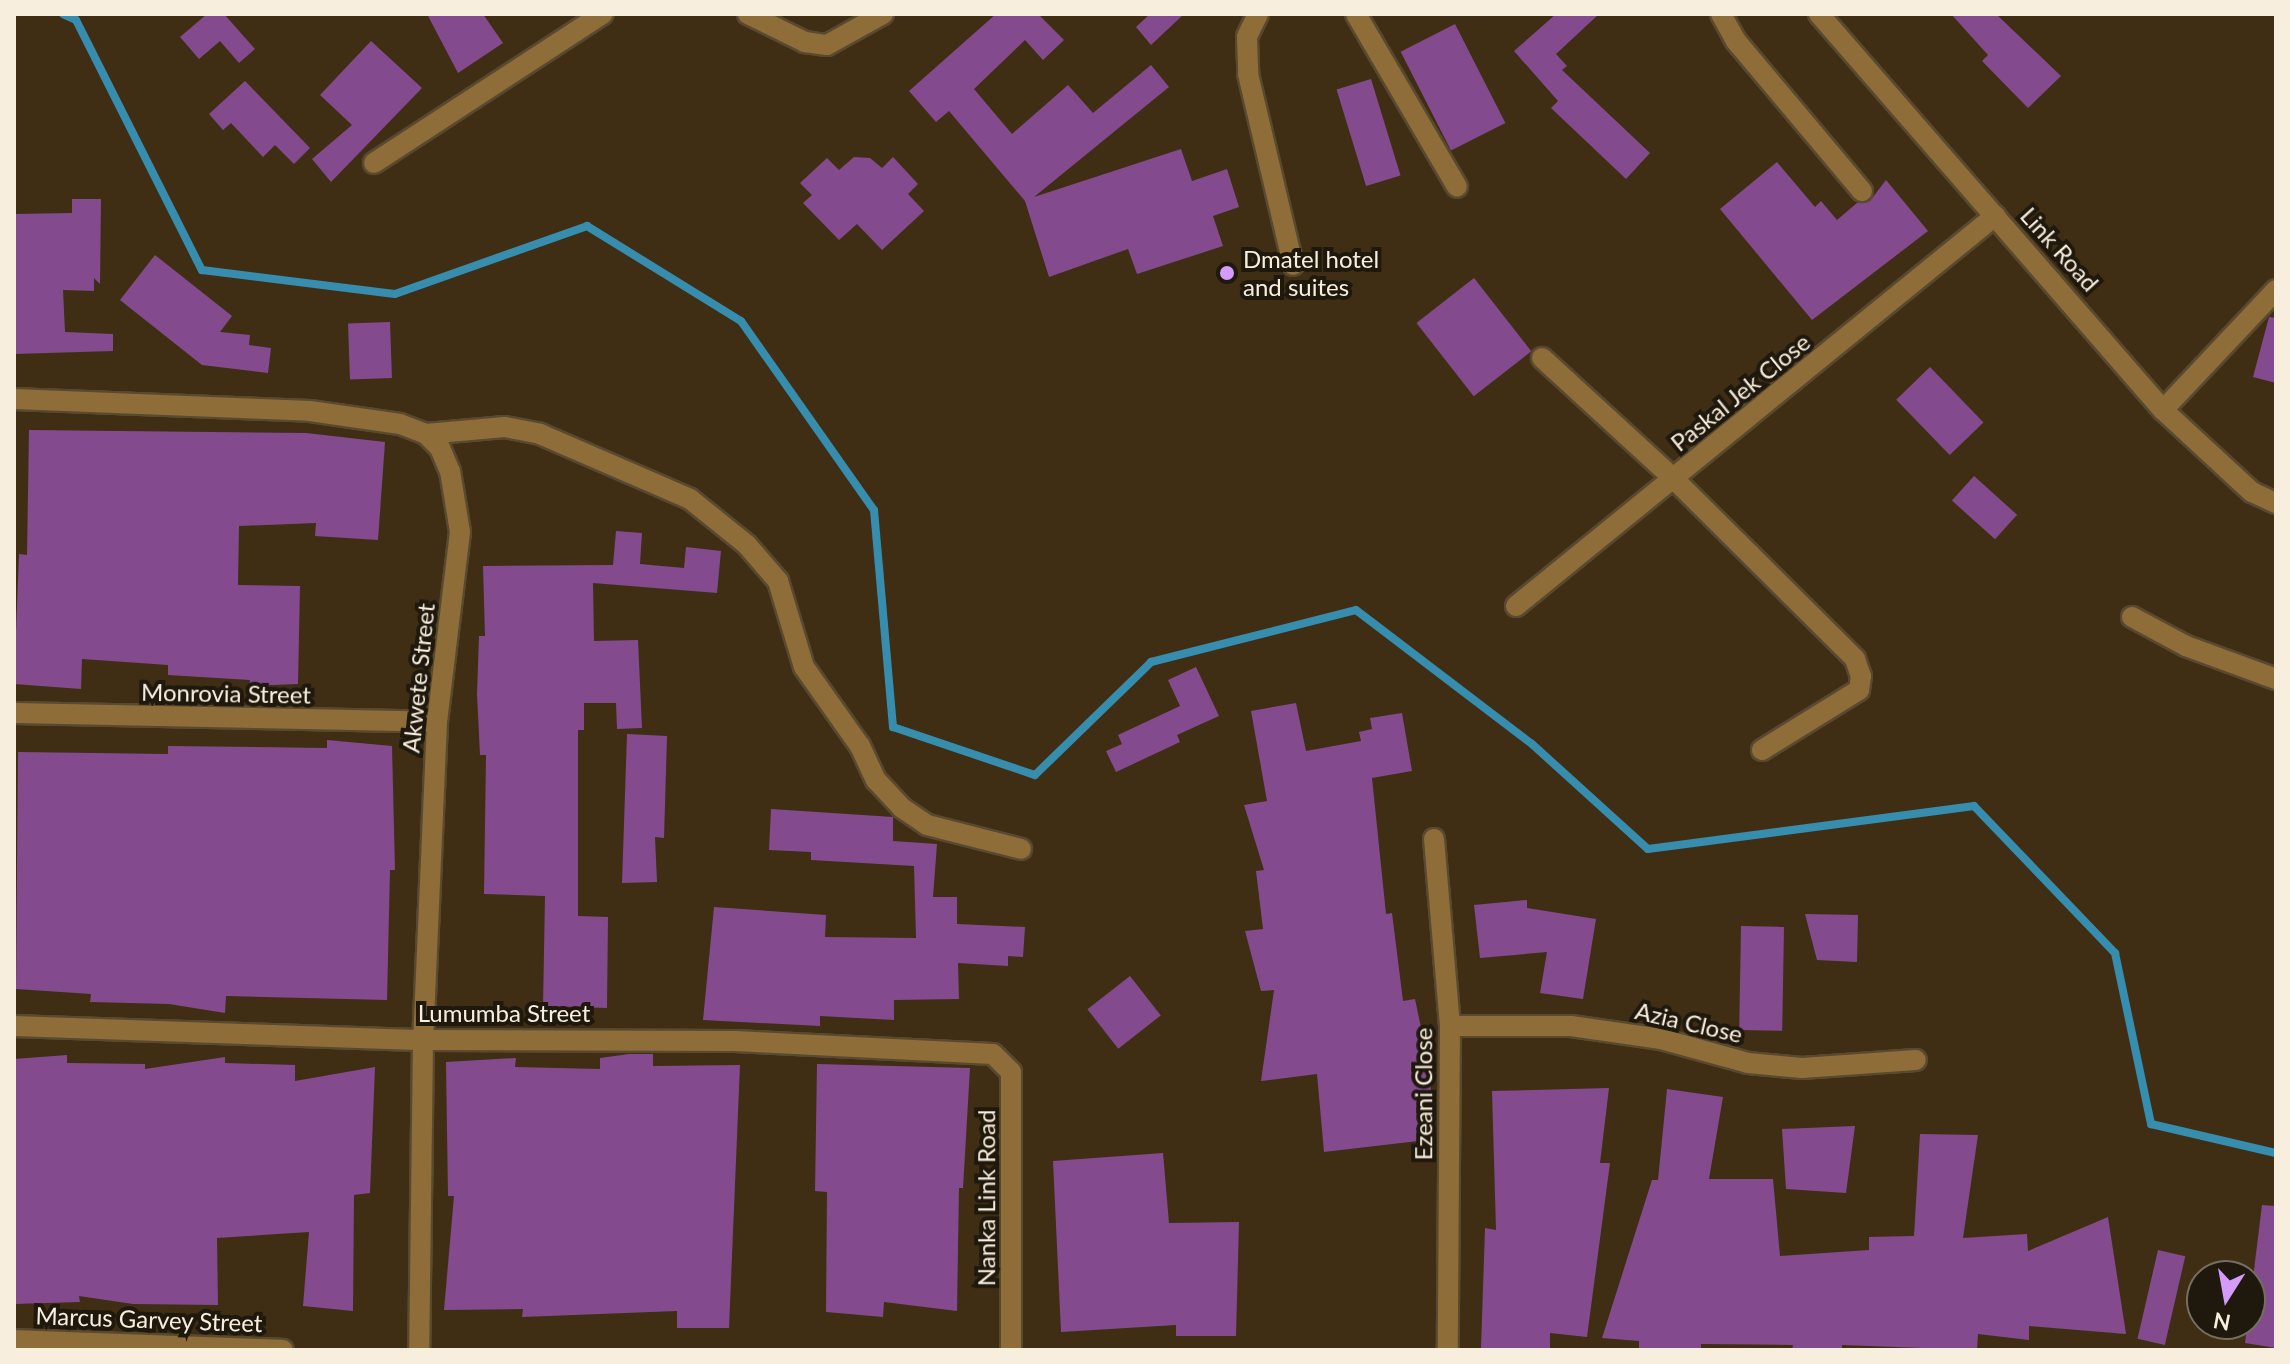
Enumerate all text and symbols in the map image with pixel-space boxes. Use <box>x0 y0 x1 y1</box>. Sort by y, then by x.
street label: Link Road <box>2015 201 2105 297</box>
place label: Dmatel hotel and suites <box>1243 245 1379 301</box>
marker: Dmatel hotel and suites <box>1218 264 1236 282</box>
street label: Paskal Jek Close <box>1664 327 1816 457</box>
street label: Akwete Street <box>396 602 440 754</box>
street label: Monrovia Street <box>141 677 311 709</box>
street label: Azia Close <box>1633 996 1745 1048</box>
street label: Lumumba Street <box>418 999 590 1027</box>
street label: Ezeani Close <box>1409 1028 1437 1160</box>
street label: Nanka Link Road <box>972 1110 1000 1286</box>
north arrow <box>2186 1260 2266 1340</box>
street label: Marcus Garvey Street <box>35 1301 263 1337</box>
text: N <box>2211 1307 2233 1337</box>

